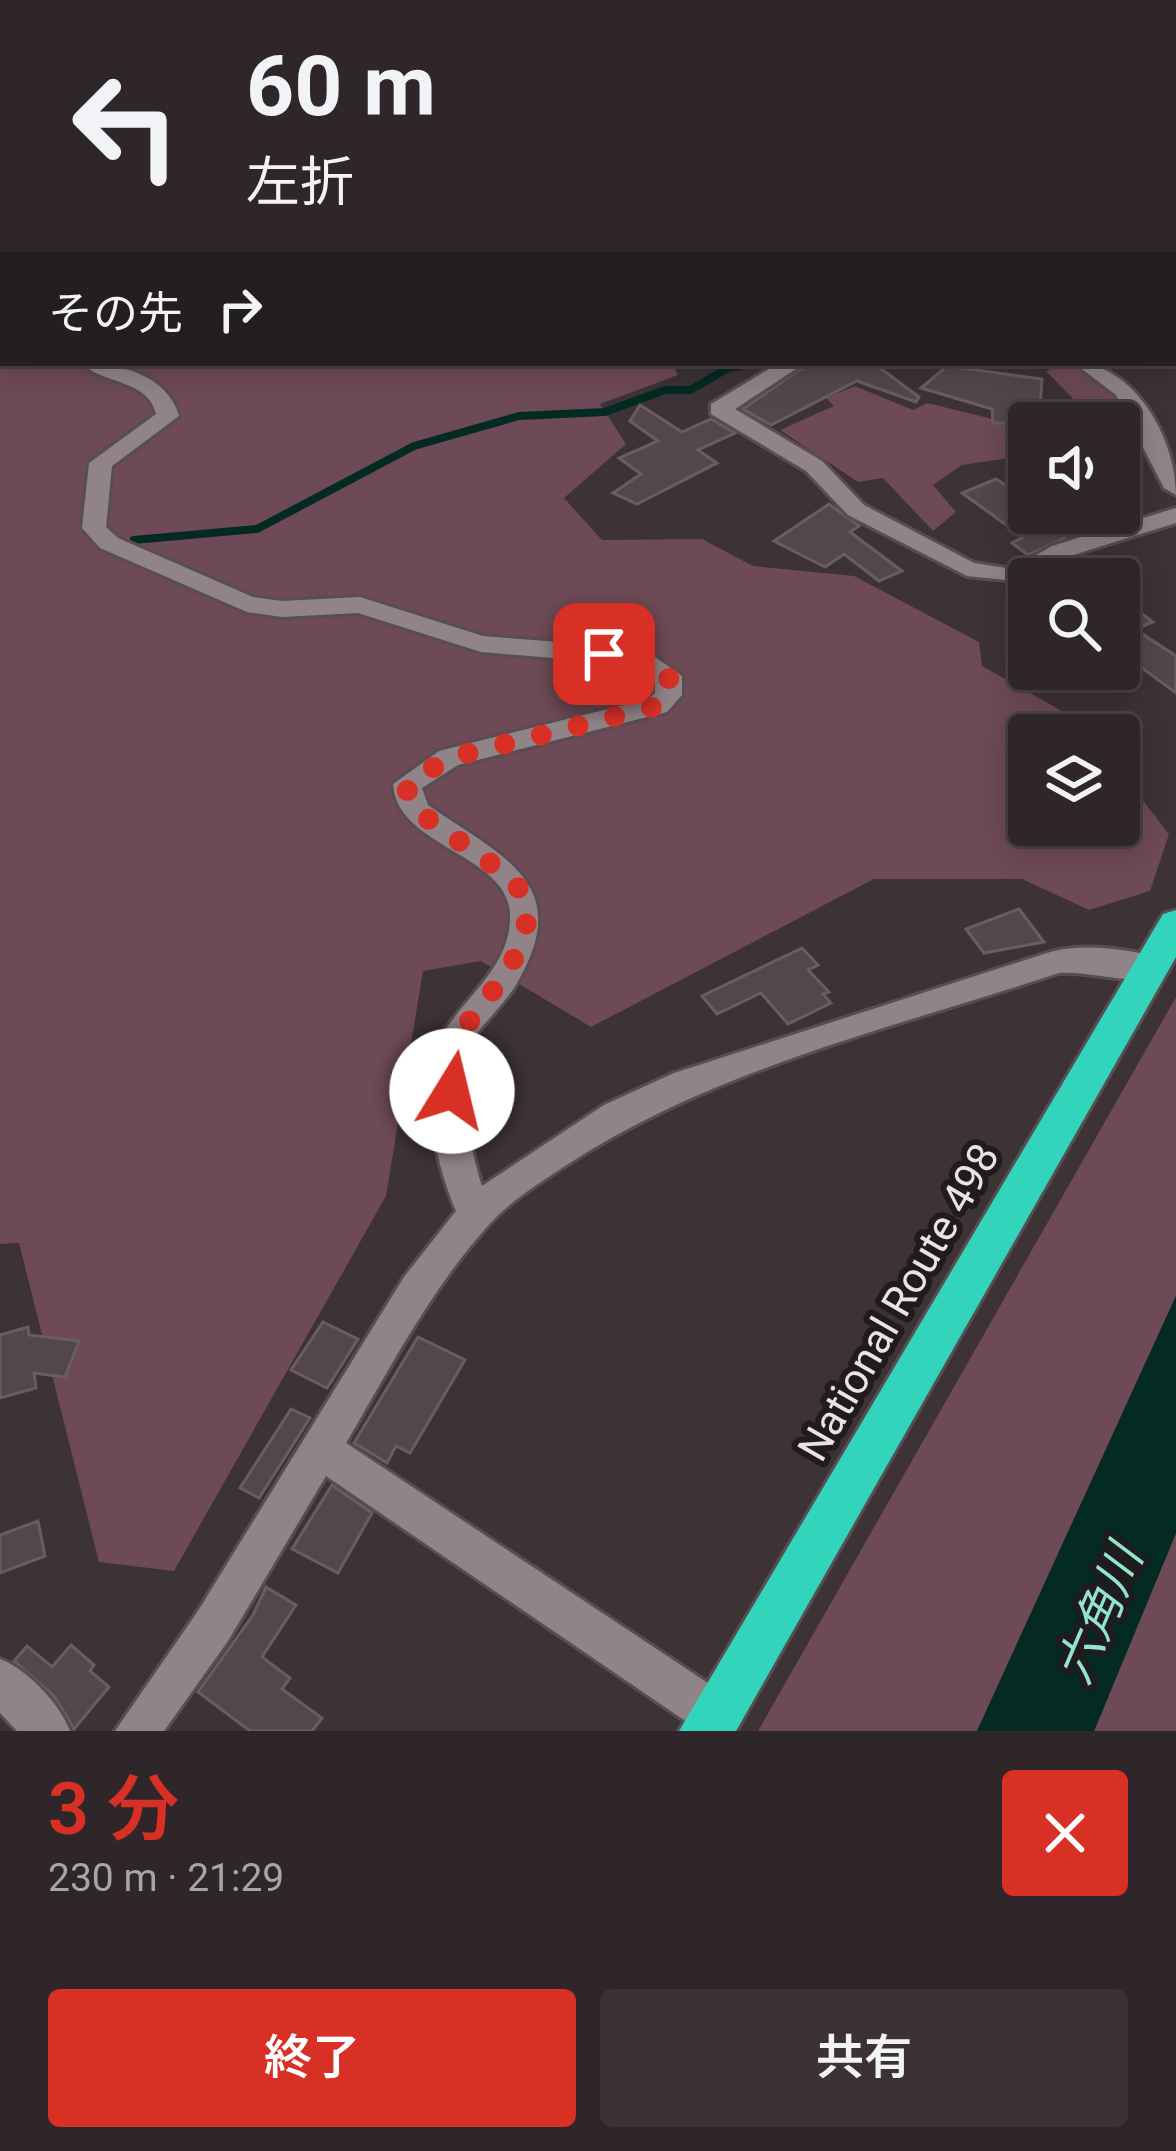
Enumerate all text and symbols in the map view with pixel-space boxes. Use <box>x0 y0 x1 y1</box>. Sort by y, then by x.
text: 60 m <box>246 37 436 136</box>
icon: left <box>48 48 204 204</box>
text: 左折 <box>246 151 354 214</box>
icon: right <box>207 276 273 342</box>
text: その先 <box>48 287 183 340</box>
map controls <box>1008 402 1140 846</box>
button: sound <box>1008 402 1140 534</box>
button: search <box>1008 558 1140 690</box>
pin <box>553 603 655 705</box>
icon: arrive <box>571 621 637 687</box>
button: layers <box>1008 714 1140 846</box>
position arrow <box>389 1028 515 1154</box>
street label: National Route 498 <box>788 1135 1009 1469</box>
water label: 六角川 <box>1045 1532 1156 1692</box>
text: 3 分 <box>48 1767 179 1852</box>
button: close <box>1002 1770 1128 1896</box>
text: 230 m · 21:29 <box>48 1855 284 1901</box>
button: 終了 <box>48 1989 576 2127</box>
button: 共有 <box>600 1989 1128 2127</box>

